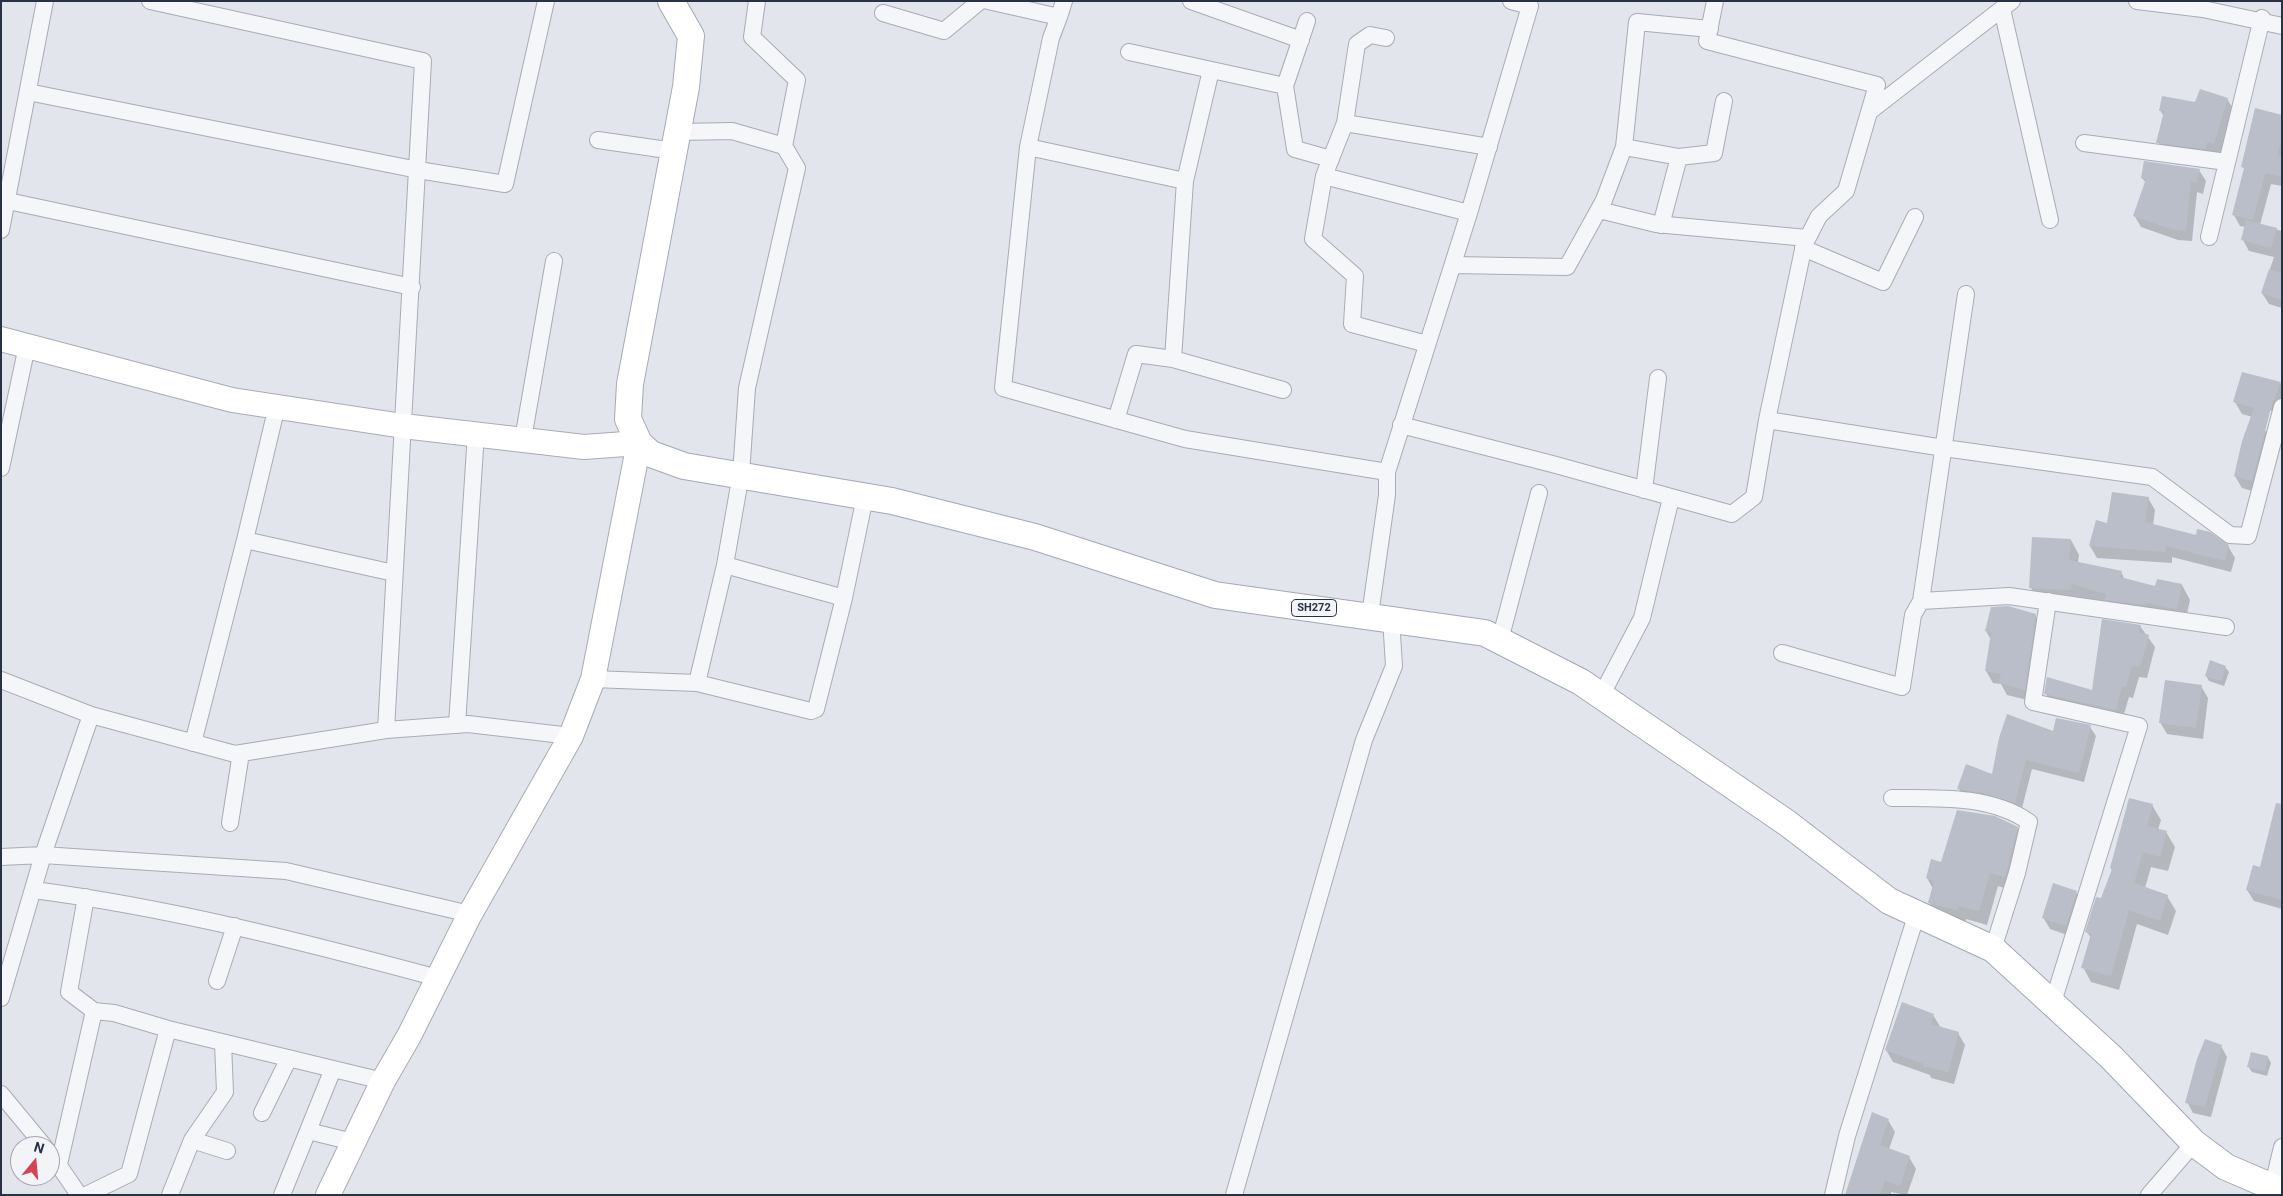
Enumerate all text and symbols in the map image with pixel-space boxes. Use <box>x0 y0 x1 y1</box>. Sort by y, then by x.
road number: SH272 <box>1292 600 1336 616</box>
north arrow <box>10 1136 60 1186</box>
text: N <box>32 1139 46 1157</box>

